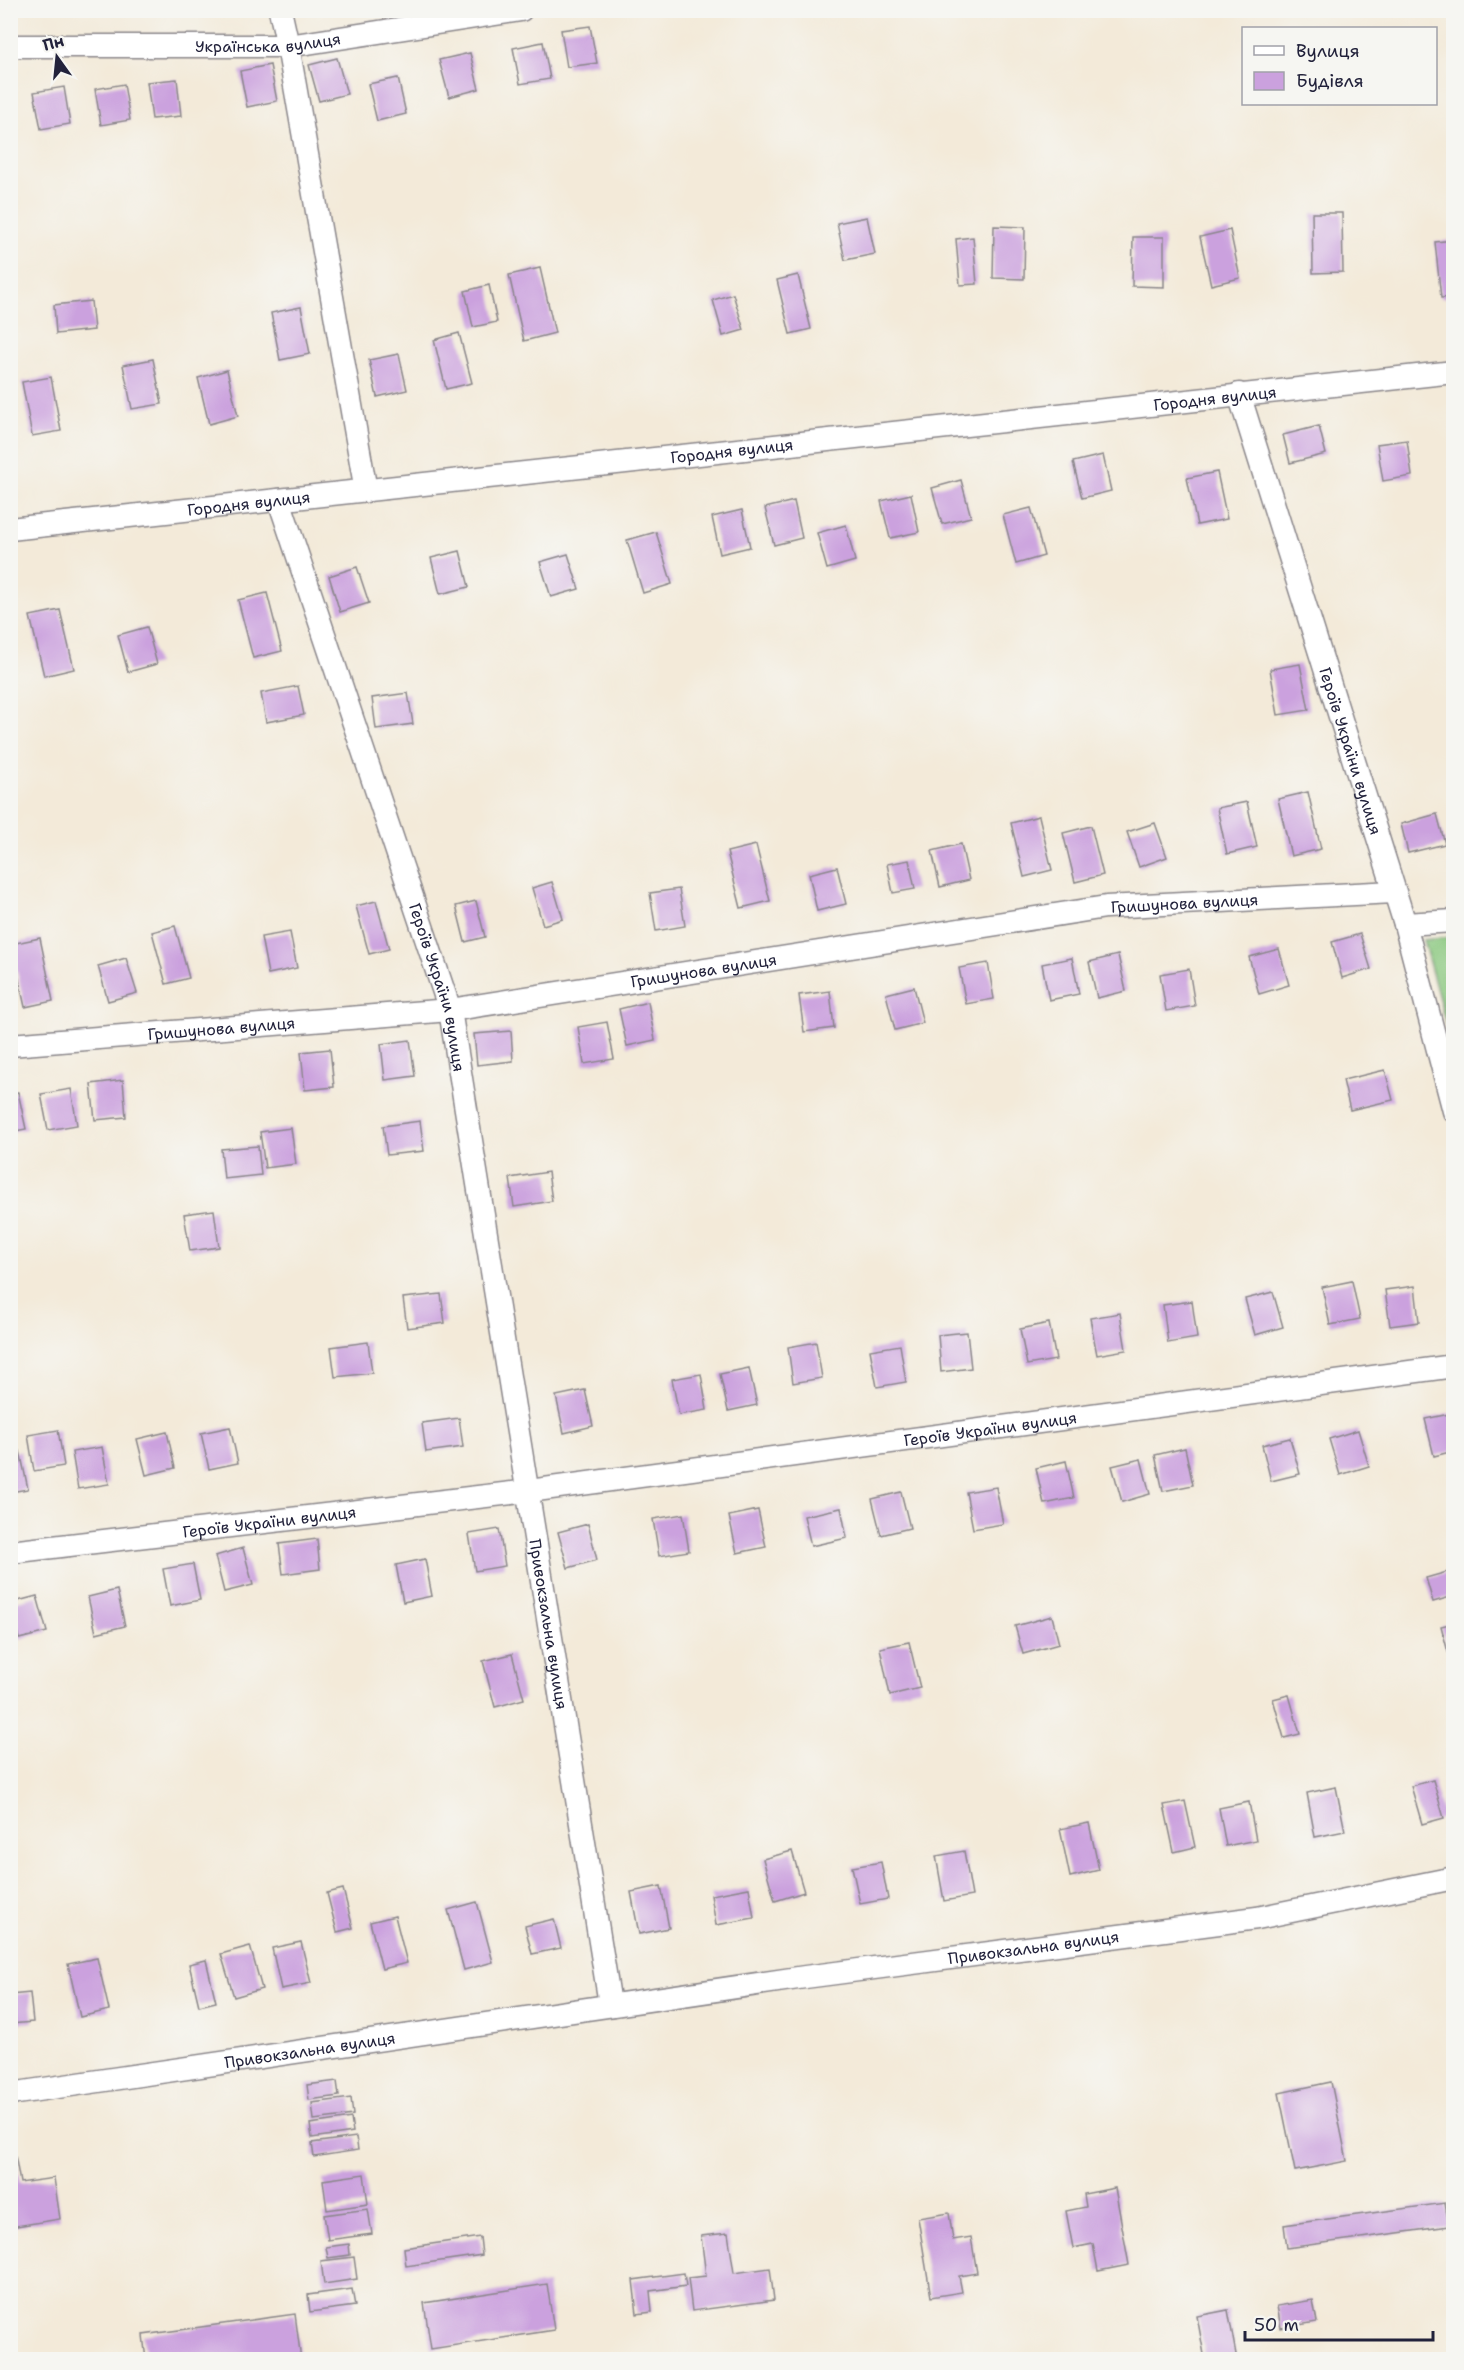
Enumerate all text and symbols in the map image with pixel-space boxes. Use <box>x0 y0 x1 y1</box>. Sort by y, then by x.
north arrow <box>27 27 87 87</box>
legend <box>1242 27 1437 105</box>
street label: Українська вулиця <box>195 28 342 57</box>
text: Пн <box>40 30 66 56</box>
text: Вулиця <box>1296 39 1360 63</box>
text: Будівля <box>1296 69 1364 93</box>
street label: Городня вулиця <box>1152 381 1278 415</box>
street label: Городня вулиця <box>669 433 794 468</box>
street label: Городня вулиця <box>186 486 311 520</box>
street label: Героїв України вулиця <box>1315 664 1387 837</box>
street label: Гришунова вулиця <box>1110 889 1259 917</box>
street label: Героїв України вулиця <box>404 900 470 1073</box>
street label: Гришунова вулиця <box>629 948 778 992</box>
street label: Гришунова вулиця <box>147 1012 296 1045</box>
street label: Героїв України вулиця <box>902 1407 1078 1451</box>
street label: Героїв України вулиця <box>181 1501 357 1542</box>
street label: Привокзальна вулиця <box>525 1537 573 1711</box>
street label: Привокзальна вулиця <box>947 1926 1120 1969</box>
street label: Привокзальна вулиця <box>223 2027 397 2073</box>
scale bar <box>1245 2304 1432 2342</box>
text: 50 m <box>1254 2313 1299 2337</box>

